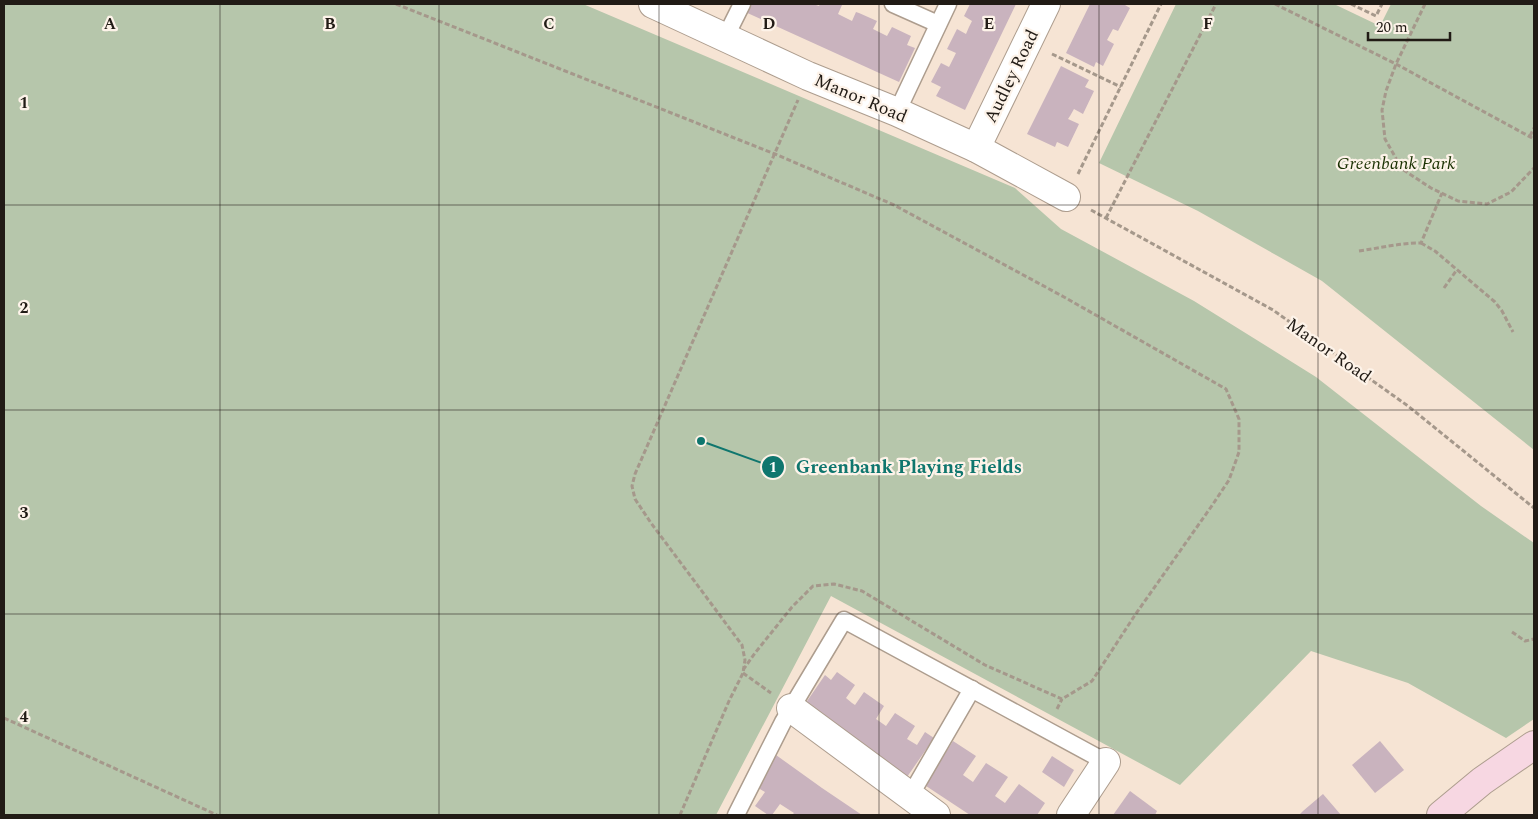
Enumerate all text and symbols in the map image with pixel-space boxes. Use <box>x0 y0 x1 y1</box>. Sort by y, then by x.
scale bar <box>1368 10 1450 42</box>
text: A <box>104 12 117 36</box>
text: B <box>324 12 336 36</box>
text: C <box>543 12 555 36</box>
text: D <box>763 12 776 36</box>
text: E <box>984 12 994 36</box>
text: F <box>1203 12 1213 36</box>
text: 20 m <box>1376 16 1408 39</box>
street label: Audley Road <box>977 25 1046 128</box>
street label: Manor Road <box>810 67 911 130</box>
text: 1 <box>20 91 28 115</box>
park label: Greenbank Park <box>1337 150 1456 177</box>
text: 2 <box>20 296 29 320</box>
street label: Manor Road <box>1281 311 1377 390</box>
callout: Greenbank Playing Fields <box>761 450 1032 484</box>
text: Greenbank Playing Fields <box>796 453 1022 482</box>
text: 1 <box>769 456 777 479</box>
text: 3 <box>20 501 29 525</box>
text: 4 <box>20 705 29 729</box>

